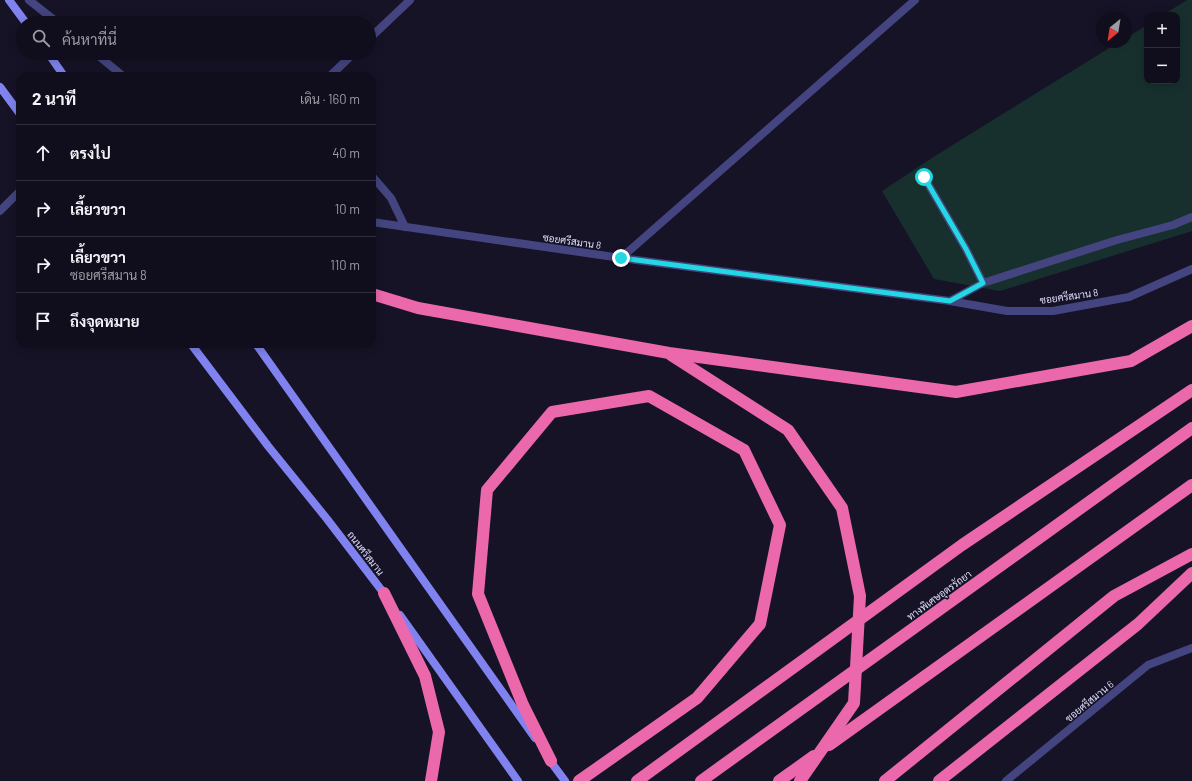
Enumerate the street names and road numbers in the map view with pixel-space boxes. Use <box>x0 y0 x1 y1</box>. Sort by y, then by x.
street label: ซอยศรีสมาน 8 <box>542 231 602 251</box>
street label: ซอยศรีสมาน 8 <box>1039 286 1099 306</box>
street label: ถนนศรีสมาน <box>345 529 387 577</box>
street label: ทางพิเศษอุดรรัถยา <box>904 567 975 624</box>
street label: ซอยศรีสมาน 6 <box>1062 678 1116 724</box>

